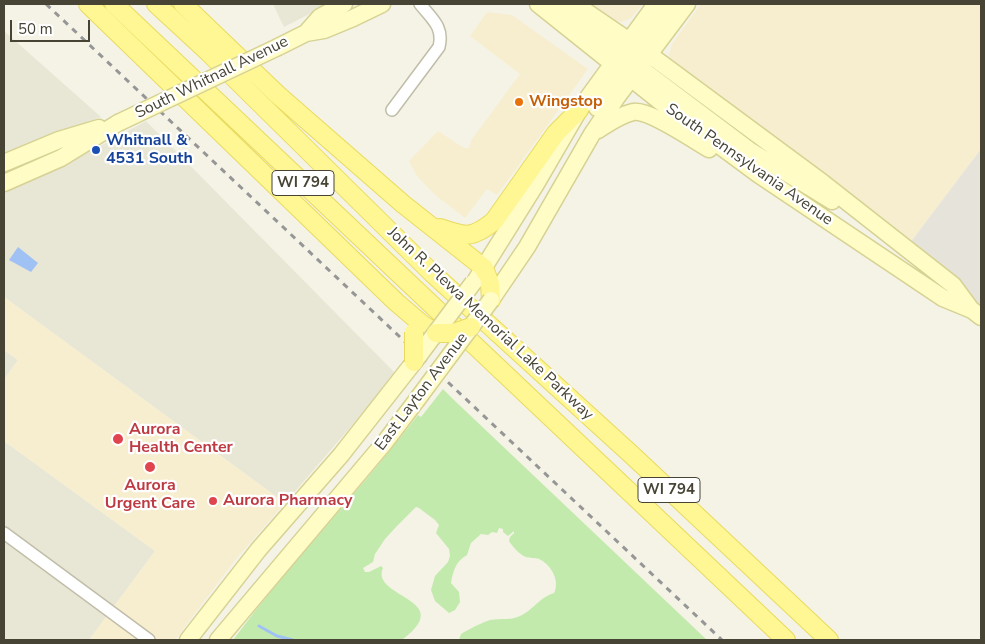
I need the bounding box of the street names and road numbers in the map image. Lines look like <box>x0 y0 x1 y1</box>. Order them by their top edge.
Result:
street label: South Whitnall Avenue <box>132 33 292 123</box>
street label: South Pennsylvania Avenue <box>662 100 836 230</box>
road number: WI 794 <box>272 170 334 196</box>
street label: John R. Plewa Memorial Lake Parkway <box>383 223 597 425</box>
street label: East Layton Avenue <box>371 329 473 455</box>
road number: WI 794 <box>638 478 700 502</box>

